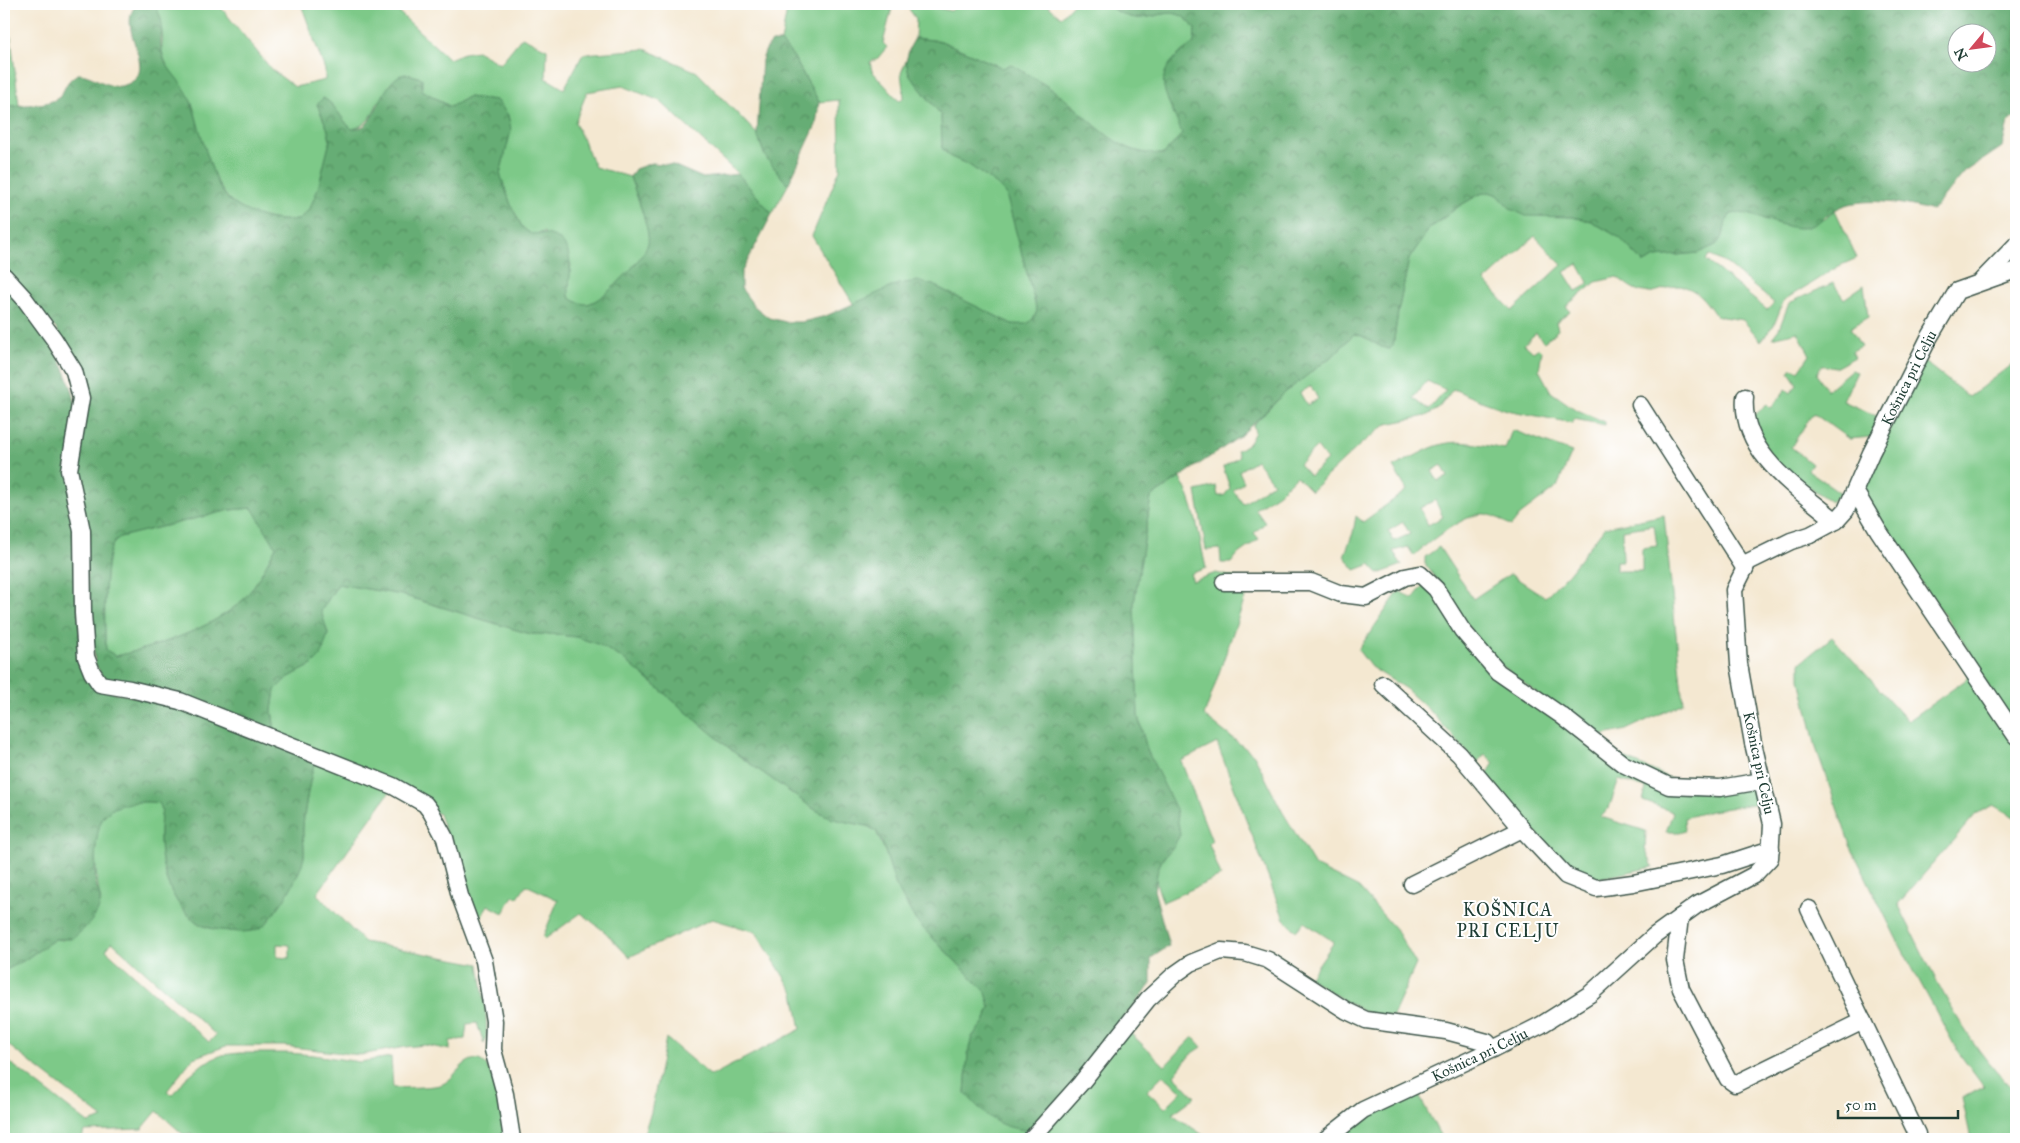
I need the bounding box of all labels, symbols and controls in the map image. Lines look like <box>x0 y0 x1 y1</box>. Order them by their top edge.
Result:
north arrow <box>1948 22 1998 72</box>
text: N <box>1951 45 1971 63</box>
street label: Košnica pri Celju <box>1877 327 1941 428</box>
street label: Košnica pri Celju <box>1739 710 1779 816</box>
district label: KOŠNICA PRI CELJU <box>1456 898 1560 943</box>
street label: Košnica pri Celju <box>1429 1024 1531 1086</box>
scale bar <box>1838 1088 1958 1120</box>
text: 50 m <box>1845 1096 1877 1114</box>

